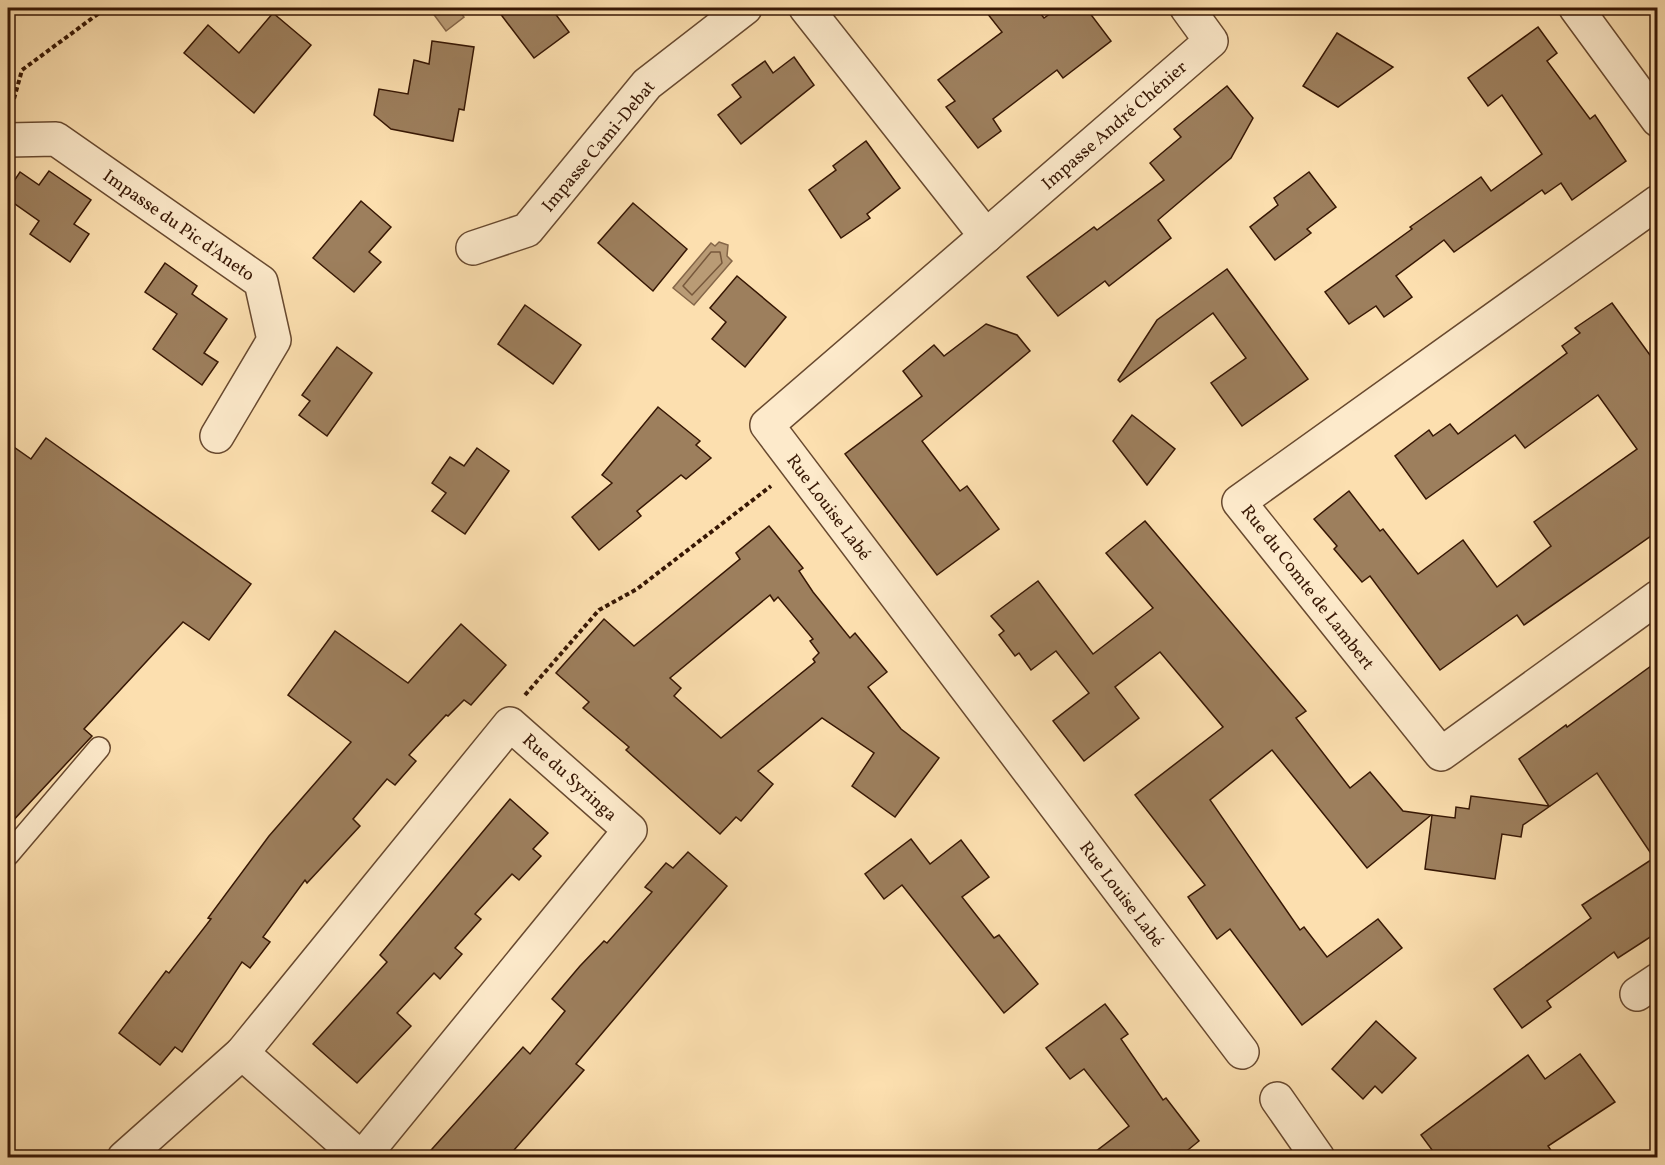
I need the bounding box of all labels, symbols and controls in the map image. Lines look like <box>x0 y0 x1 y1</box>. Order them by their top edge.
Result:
street label: Impasse André Chénier <box>1037 56 1194 196</box>
street label: Impasse Cami-Debat <box>537 76 662 218</box>
street label: Impasse du Pic d'Aneto <box>97 164 259 288</box>
street label: Rue Louise Labé <box>780 450 876 566</box>
street label: Rue du Comte de Lambert <box>1234 500 1379 676</box>
street label: Rue du Syringa <box>516 729 622 828</box>
street label: Rue Louise Labé <box>1073 837 1169 953</box>

